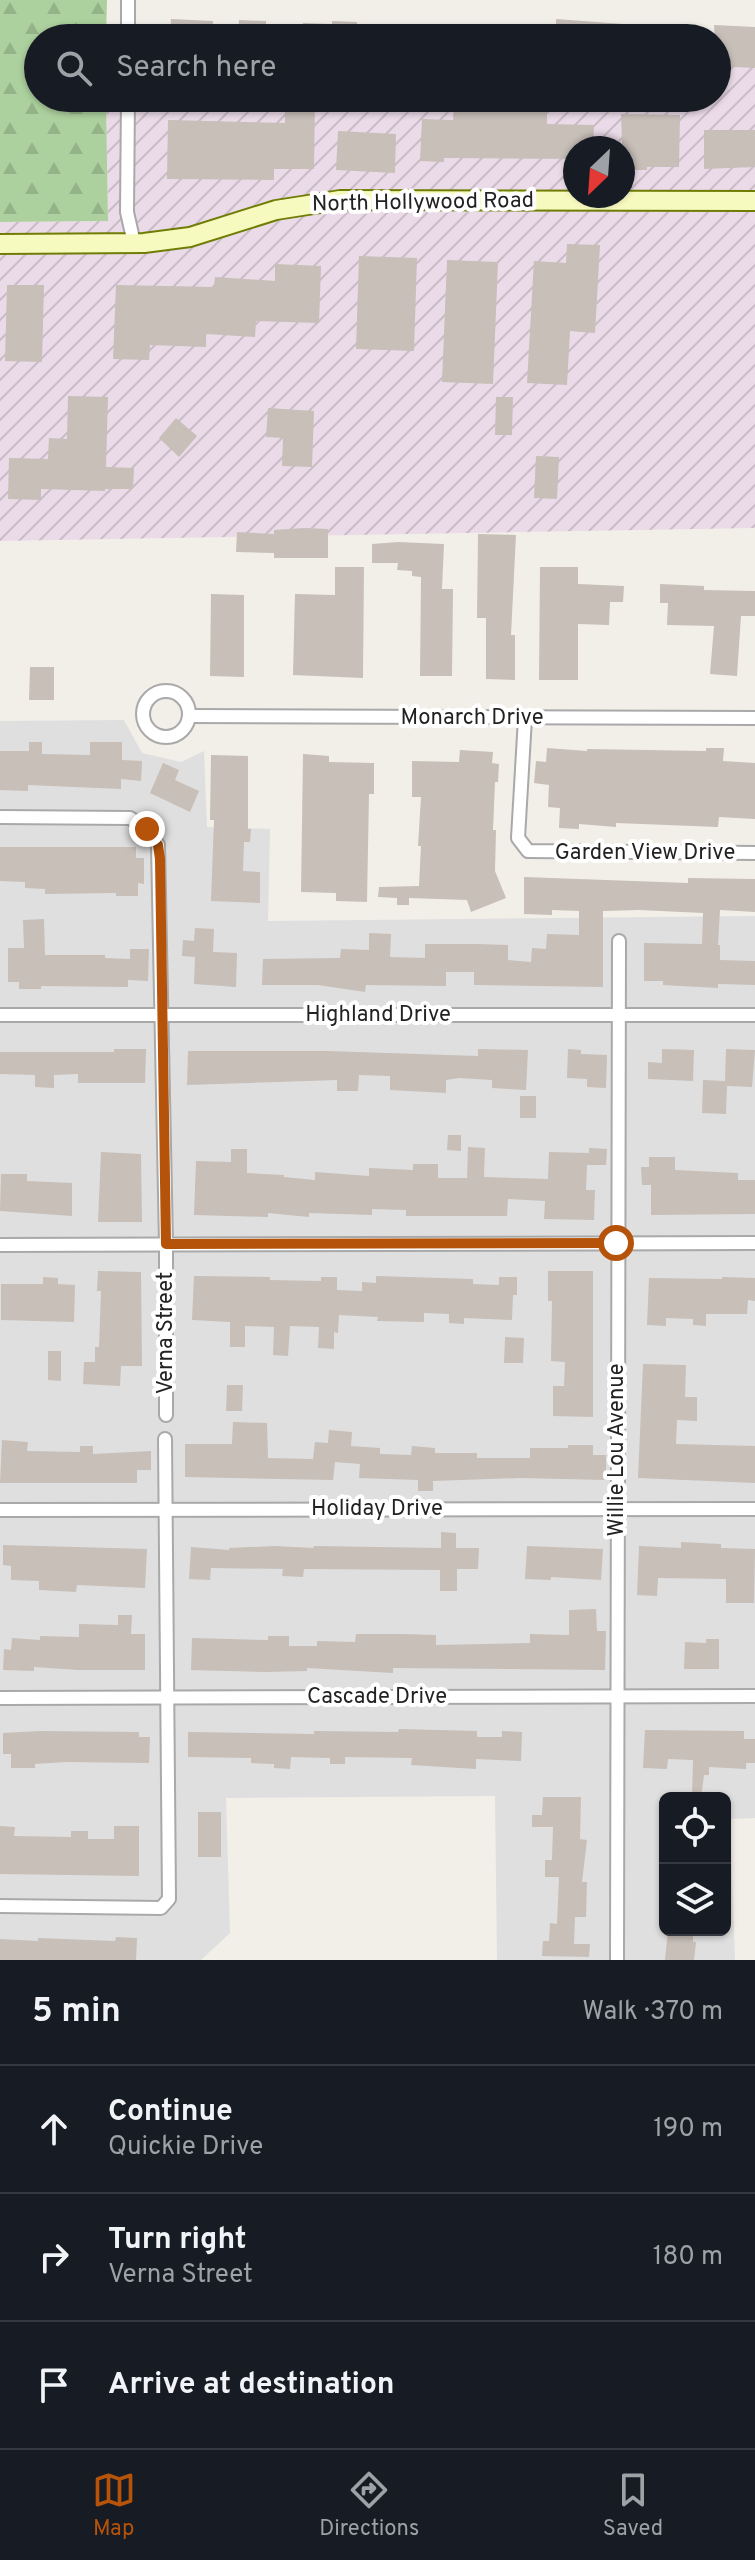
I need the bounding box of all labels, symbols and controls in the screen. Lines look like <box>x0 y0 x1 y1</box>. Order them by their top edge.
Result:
search box <box>24 24 731 112</box>
icon: search <box>52 46 96 90</box>
text: Search here <box>116 50 276 87</box>
north arrow <box>563 136 635 208</box>
street label: North Hollywood Road <box>312 188 534 218</box>
street label: Monarch Drive <box>401 705 543 732</box>
route end <box>129 811 165 847</box>
street label: Garden View Drive <box>555 840 735 867</box>
street label: Highland Drive <box>305 1002 451 1029</box>
route start <box>598 1225 634 1261</box>
street label: Verna Street <box>153 1272 180 1394</box>
street label: Willie Lou Avenue <box>604 1364 631 1537</box>
street label: Holiday Drive <box>311 1496 443 1523</box>
street label: Cascade Drive <box>307 1684 447 1711</box>
map controls <box>659 1792 731 1936</box>
button: locate <box>659 1792 731 1864</box>
button: layers <box>659 1864 731 1936</box>
text: 5 min <box>32 1991 121 2034</box>
text: Walk · 370 m <box>582 1996 723 2029</box>
text: Continue <box>108 2094 233 2131</box>
icon: ahead <box>32 2107 76 2151</box>
text: 190 m <box>653 2113 723 2146</box>
text: Quickie Drive <box>108 2131 263 2164</box>
text: Turn right <box>108 2222 246 2259</box>
icon: right <box>32 2235 76 2279</box>
text: 180 m <box>653 2241 723 2274</box>
text: Verna Street <box>108 2259 253 2292</box>
icon: arrive <box>32 2363 76 2407</box>
text: Arrive at destination <box>108 2367 394 2404</box>
tab: Map <box>92 2468 136 2543</box>
tab: Directions <box>319 2468 419 2543</box>
tab: Saved <box>603 2468 663 2543</box>

